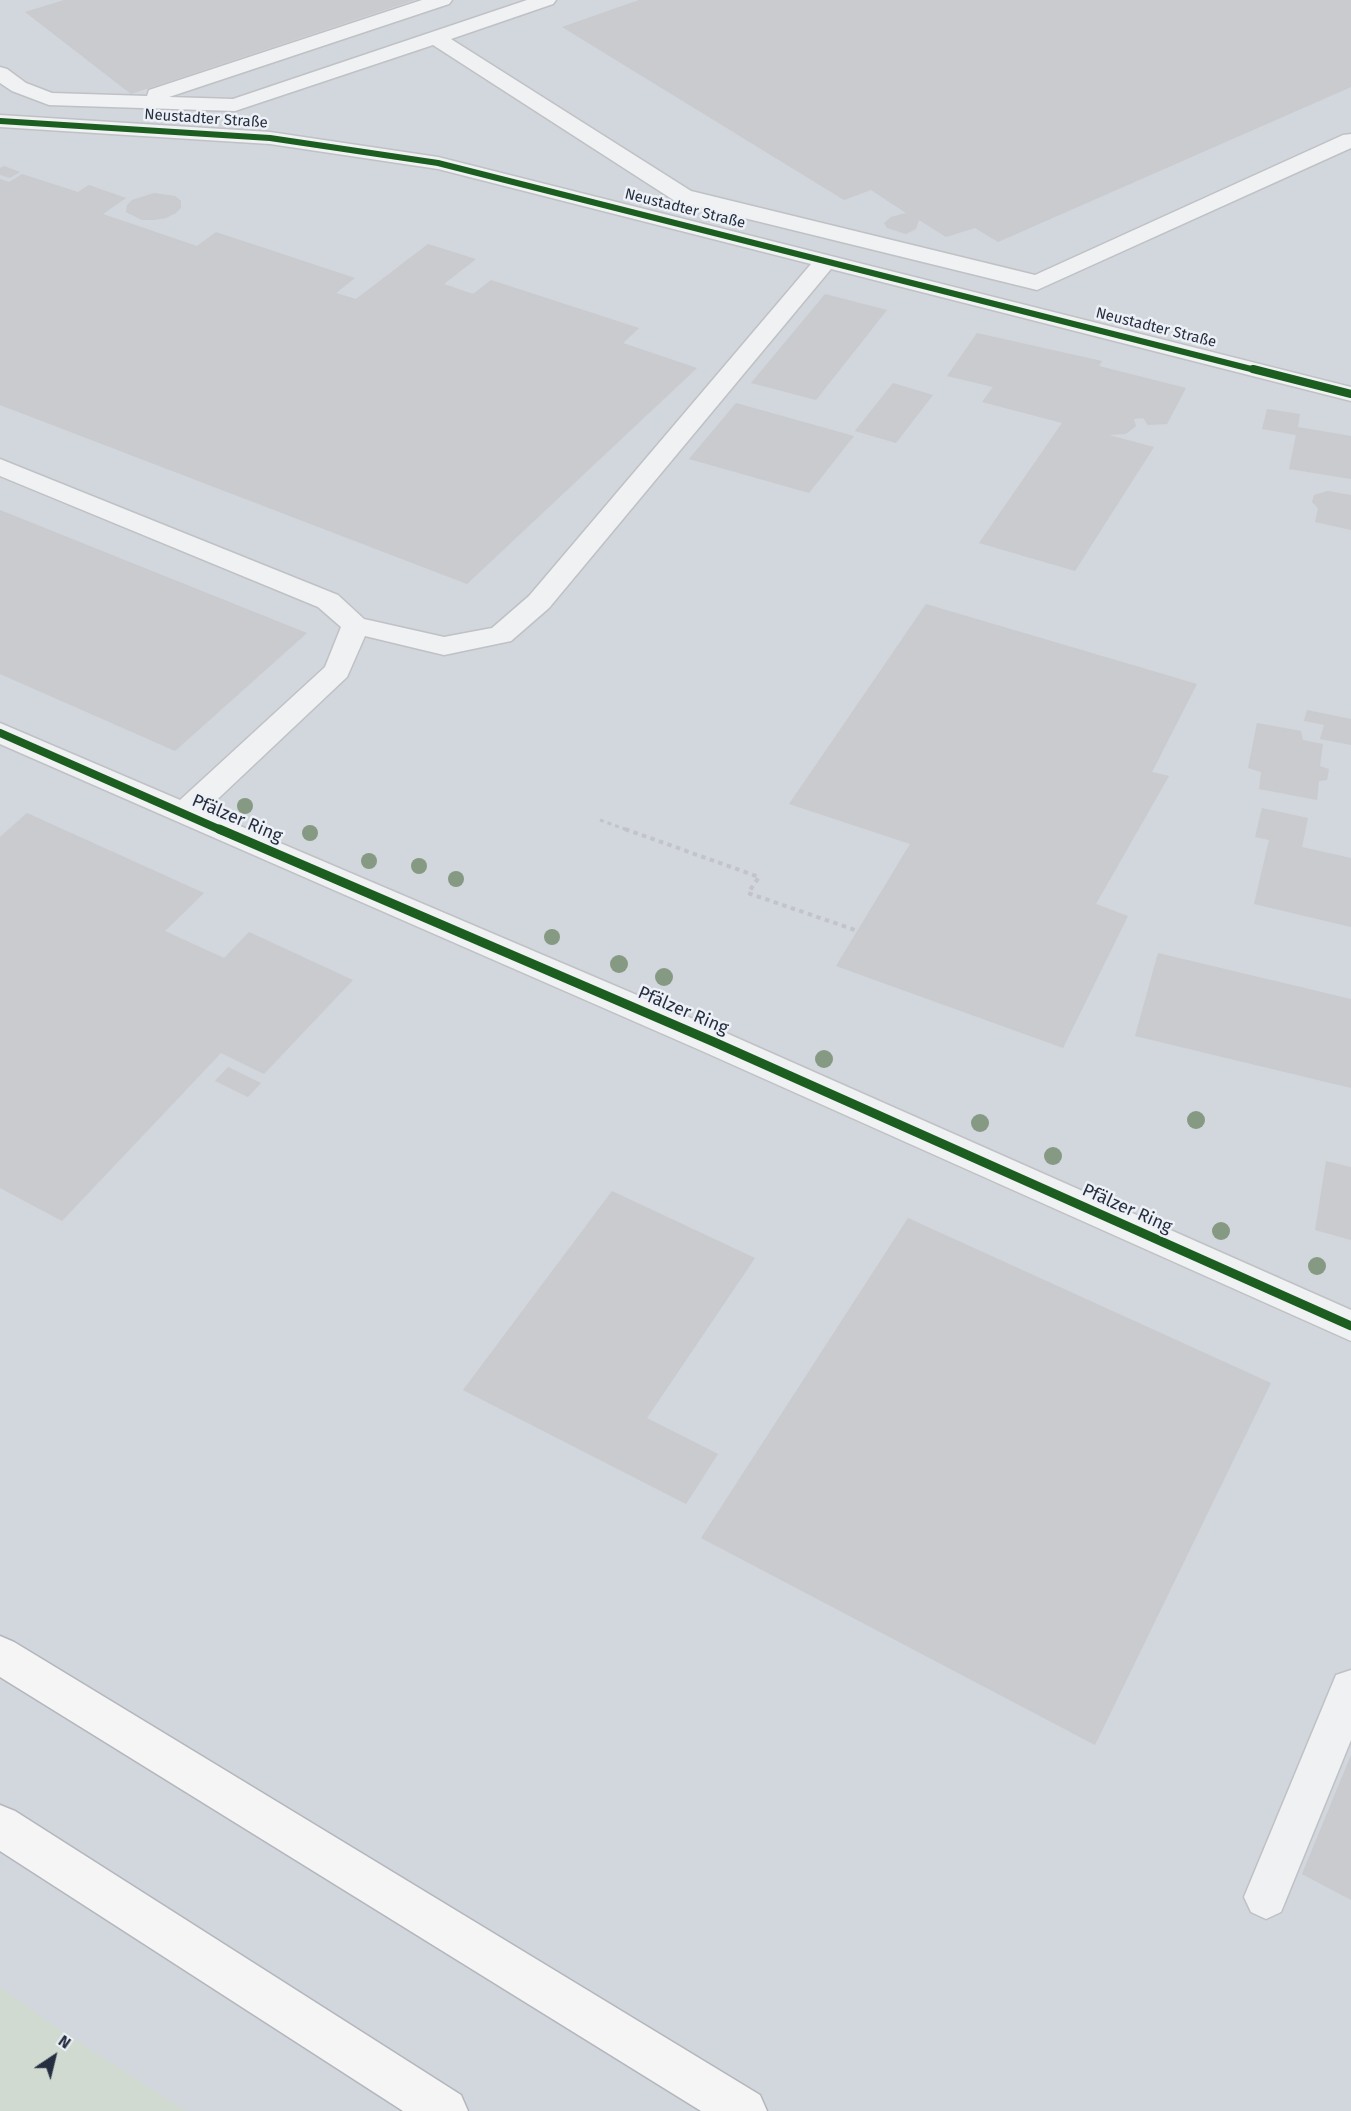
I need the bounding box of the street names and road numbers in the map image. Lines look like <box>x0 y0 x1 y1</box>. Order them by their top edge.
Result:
street label: Neustadter Straße <box>144 106 268 132</box>
street label: Neustadter Straße <box>623 185 747 233</box>
street label: Neustadter Straße <box>1094 304 1218 352</box>
street label: Pfälzer Ring <box>188 790 286 848</box>
street label: Pfälzer Ring <box>634 982 732 1040</box>
street label: Pfälzer Ring <box>1079 1180 1175 1238</box>

